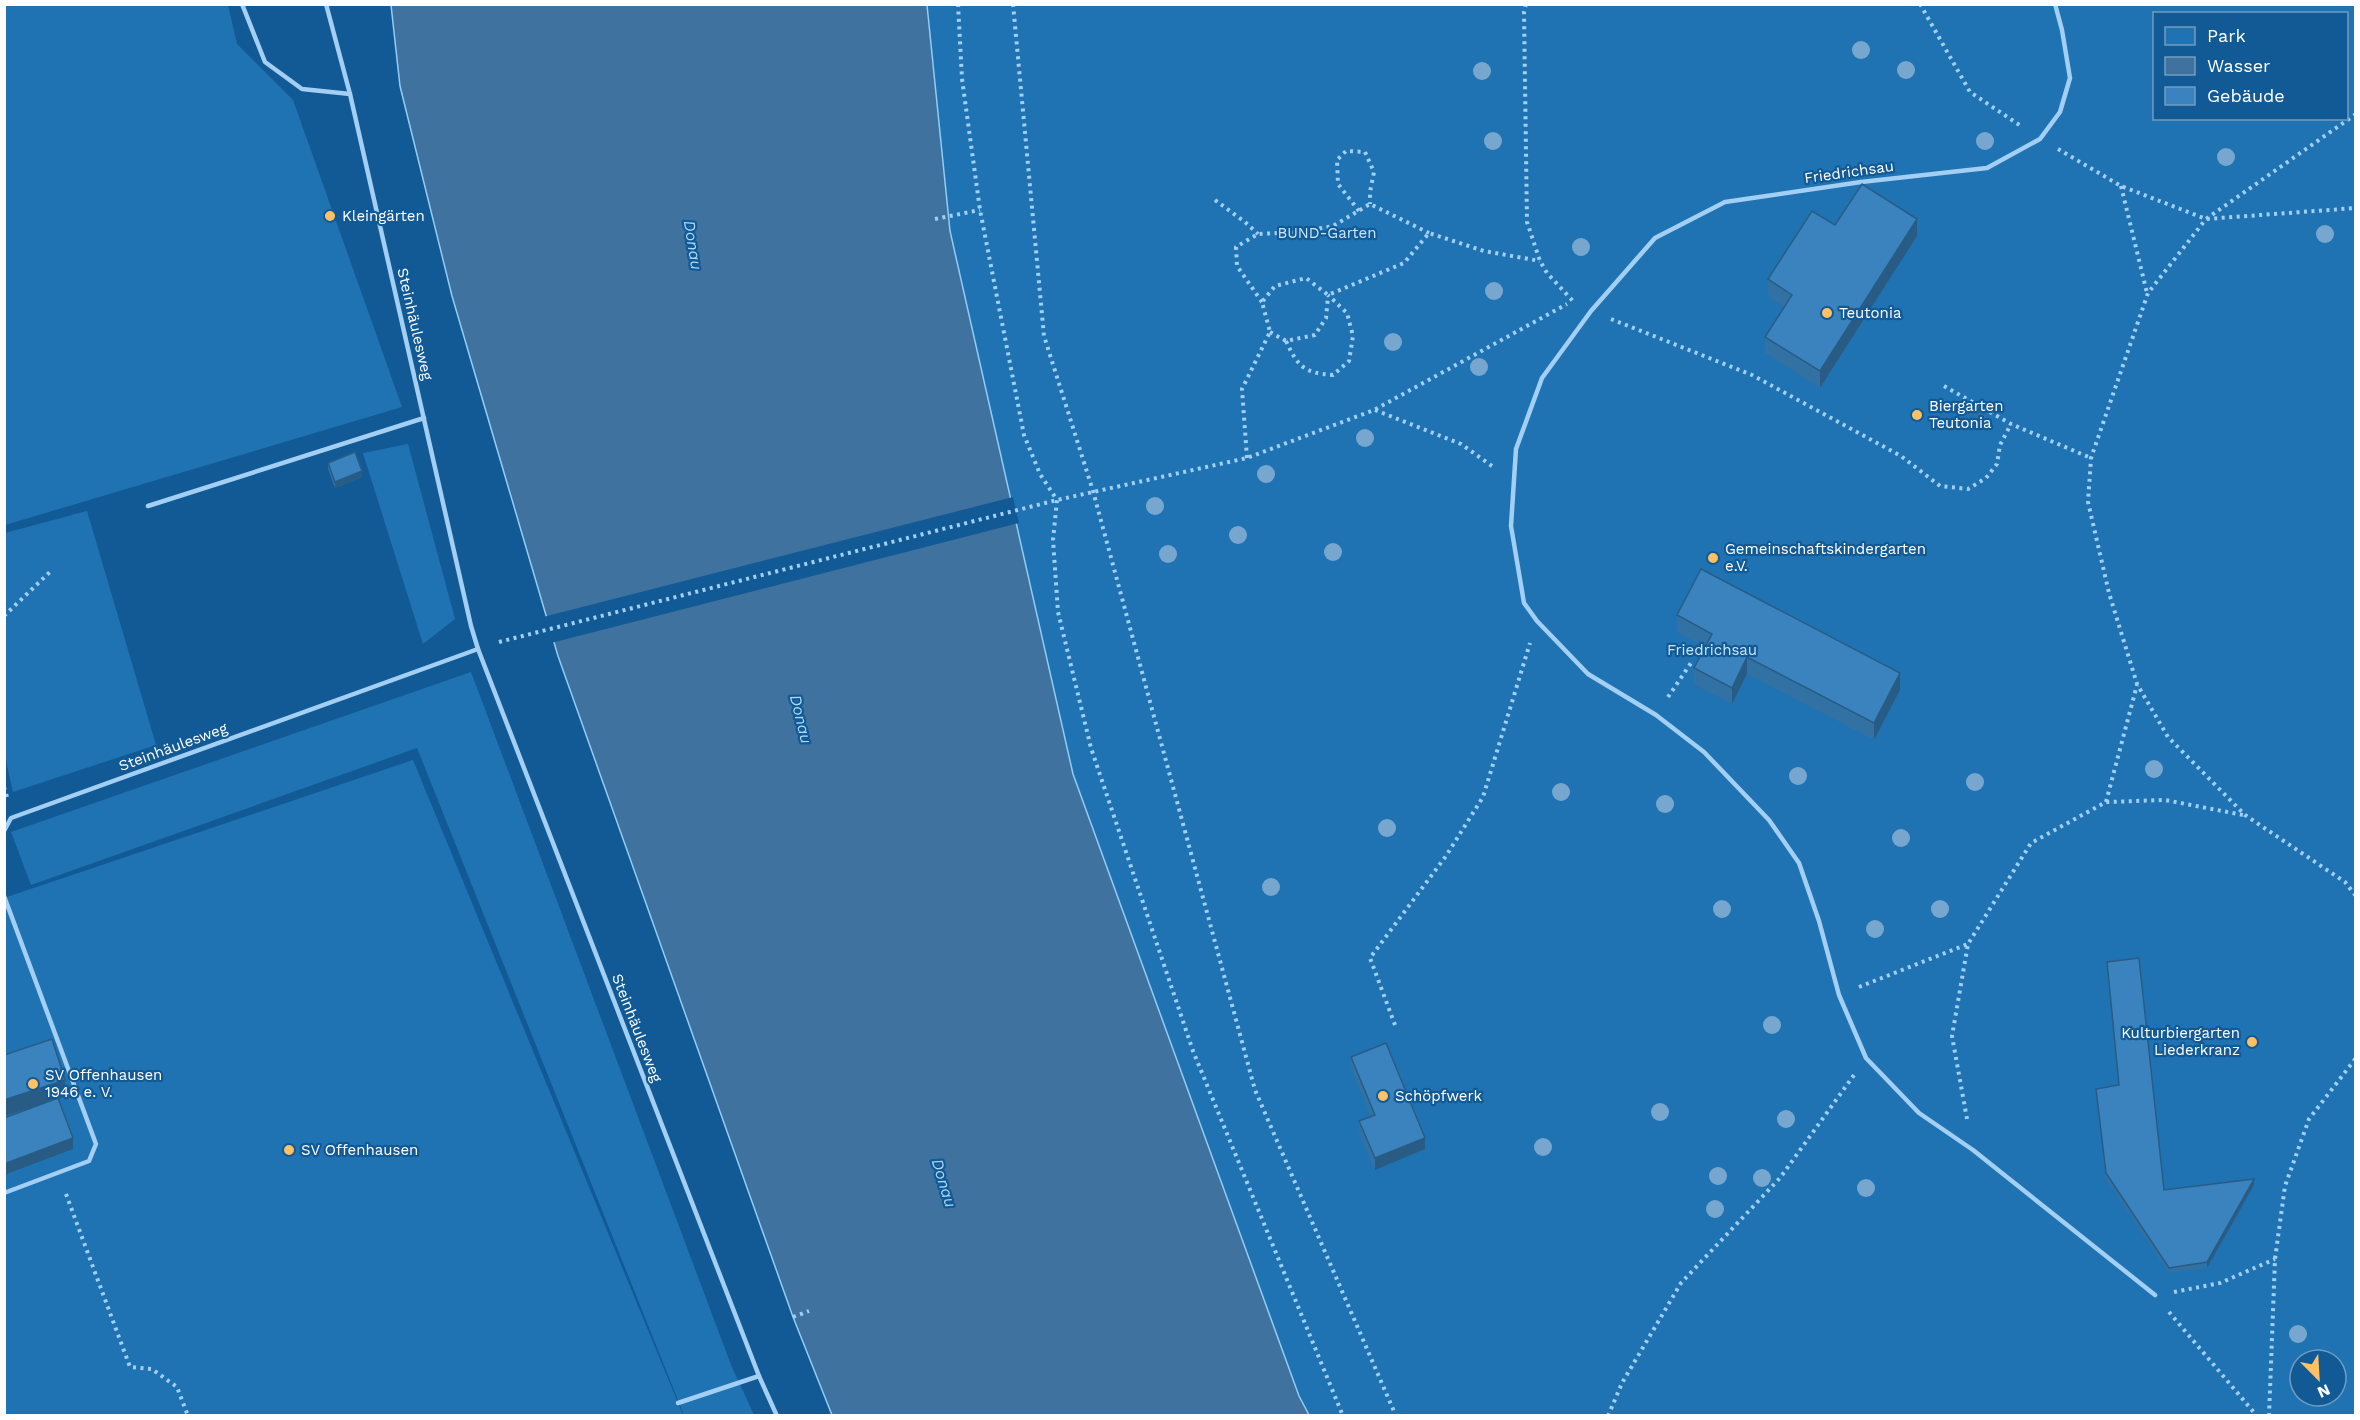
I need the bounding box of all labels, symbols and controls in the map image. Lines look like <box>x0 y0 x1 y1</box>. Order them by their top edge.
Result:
legend <box>2153 12 2348 120</box>
text: Park <box>2207 25 2246 46</box>
text: Wasser <box>2207 55 2270 76</box>
text: Gebäude <box>2207 85 2285 106</box>
street label: Friedrichsau <box>1803 157 1895 187</box>
place label: Kleingärten <box>342 207 425 225</box>
marker: Kleingärten <box>323 209 337 223</box>
water label: Donau <box>680 219 706 271</box>
park label: BUND-Garten <box>1277 224 1377 242</box>
street label: Steinhäulesweg <box>393 266 437 382</box>
place label: Teutonia <box>1839 304 1902 322</box>
marker: Teutonia <box>1820 306 1834 320</box>
place label: Biergarten Teutonia <box>1929 397 2004 432</box>
marker: Biergarten Teutonia <box>1910 408 1924 422</box>
place label: Gemeinschaftskindergarten e.V. <box>1725 540 1926 575</box>
marker: Gemeinschaftskindergarten e.V. <box>1706 551 1720 565</box>
park label: Friedrichsau <box>1667 641 1757 659</box>
water label: Donau <box>786 693 816 746</box>
street label: Steinhäulesweg <box>116 719 230 775</box>
street label: Steinhäulesweg <box>608 971 666 1085</box>
place label: Kulturbiergarten Liederkranz <box>2121 1024 2240 1059</box>
marker: Kulturbiergarten Liederkranz <box>2245 1035 2259 1049</box>
place label: SV Offenhausen 1946 e. V. <box>45 1066 162 1101</box>
marker: SV Offenhausen 1946 e. V. <box>26 1077 40 1091</box>
place label: Schöpfwerk <box>1395 1087 1483 1105</box>
marker: Schöpfwerk <box>1376 1089 1390 1103</box>
place label: SV Offenhausen <box>301 1141 418 1159</box>
marker: SV Offenhausen <box>282 1143 296 1157</box>
water label: Donau <box>928 1156 960 1210</box>
north arrow <box>2288 1348 2348 1408</box>
text: N <box>2315 1380 2333 1402</box>

